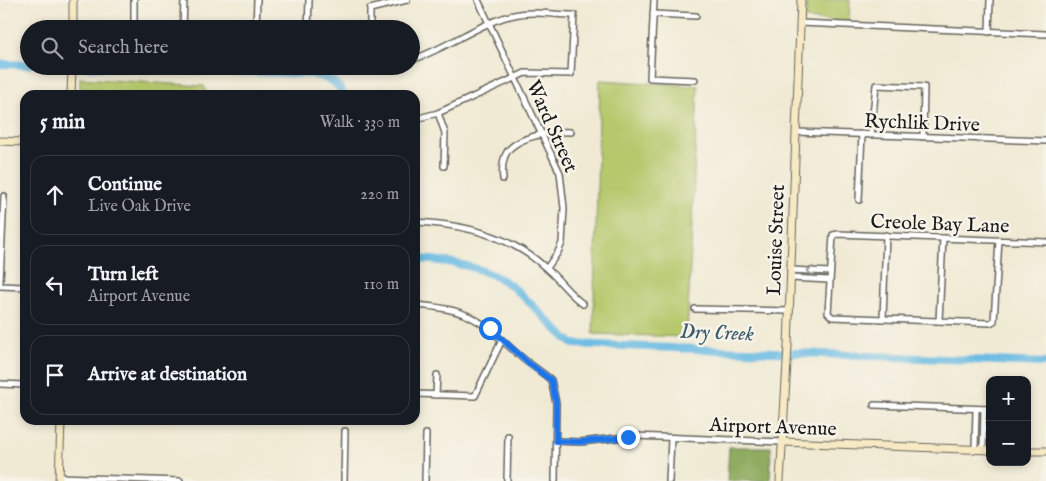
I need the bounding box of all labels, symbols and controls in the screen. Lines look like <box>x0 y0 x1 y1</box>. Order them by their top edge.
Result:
search box <box>20 20 420 75</box>
icon: search <box>38 34 66 62</box>
text: Search here <box>78 36 169 60</box>
street label: Ward Street <box>520 77 583 177</box>
text: 5 min <box>40 109 85 136</box>
street label: Rychlik Drive <box>864 109 980 138</box>
text: Walk · 330 m <box>320 113 400 133</box>
text: Continue <box>88 173 162 197</box>
icon: ahead <box>41 181 69 209</box>
street label: Louise Street <box>762 184 791 296</box>
text: 220 m <box>360 185 399 205</box>
text: Live Oak Drive <box>88 197 191 217</box>
street label: Creole Bay Lane <box>870 210 1010 239</box>
text: Turn left <box>88 263 159 287</box>
one-way arrow <box>806 266 814 276</box>
icon: left <box>41 271 69 299</box>
text: 110 m <box>363 275 399 295</box>
text: Airport Avenue <box>88 287 190 307</box>
route start <box>479 317 502 340</box>
water label: Dry Creek <box>680 319 755 348</box>
icon: arrive <box>41 361 69 389</box>
text: Arrive at destination <box>88 363 247 387</box>
map controls <box>986 376 1031 466</box>
button: + <box>986 376 1031 421</box>
street label: Airport Avenue <box>708 413 837 442</box>
button: − <box>986 421 1031 466</box>
route end <box>617 426 640 449</box>

